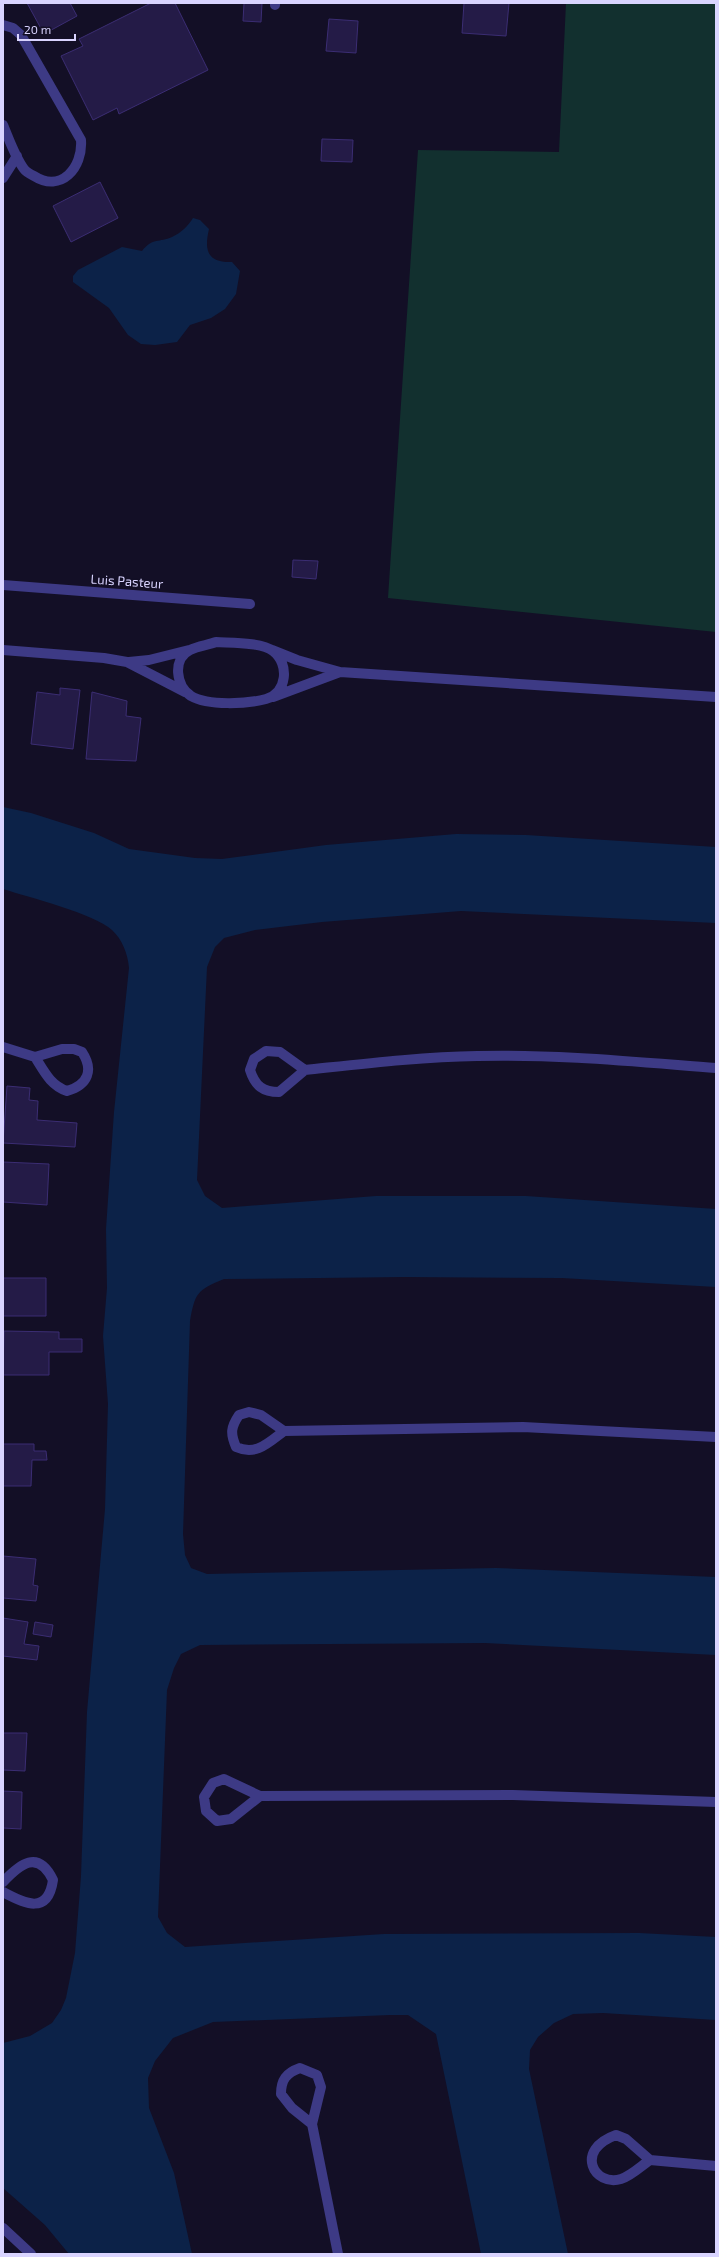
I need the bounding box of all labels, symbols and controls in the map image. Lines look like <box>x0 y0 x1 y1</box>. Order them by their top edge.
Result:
scale bar <box>18 16 75 42</box>
text: 20 m <box>24 22 51 36</box>
street label: Luis Pasteur <box>90 570 164 592</box>

